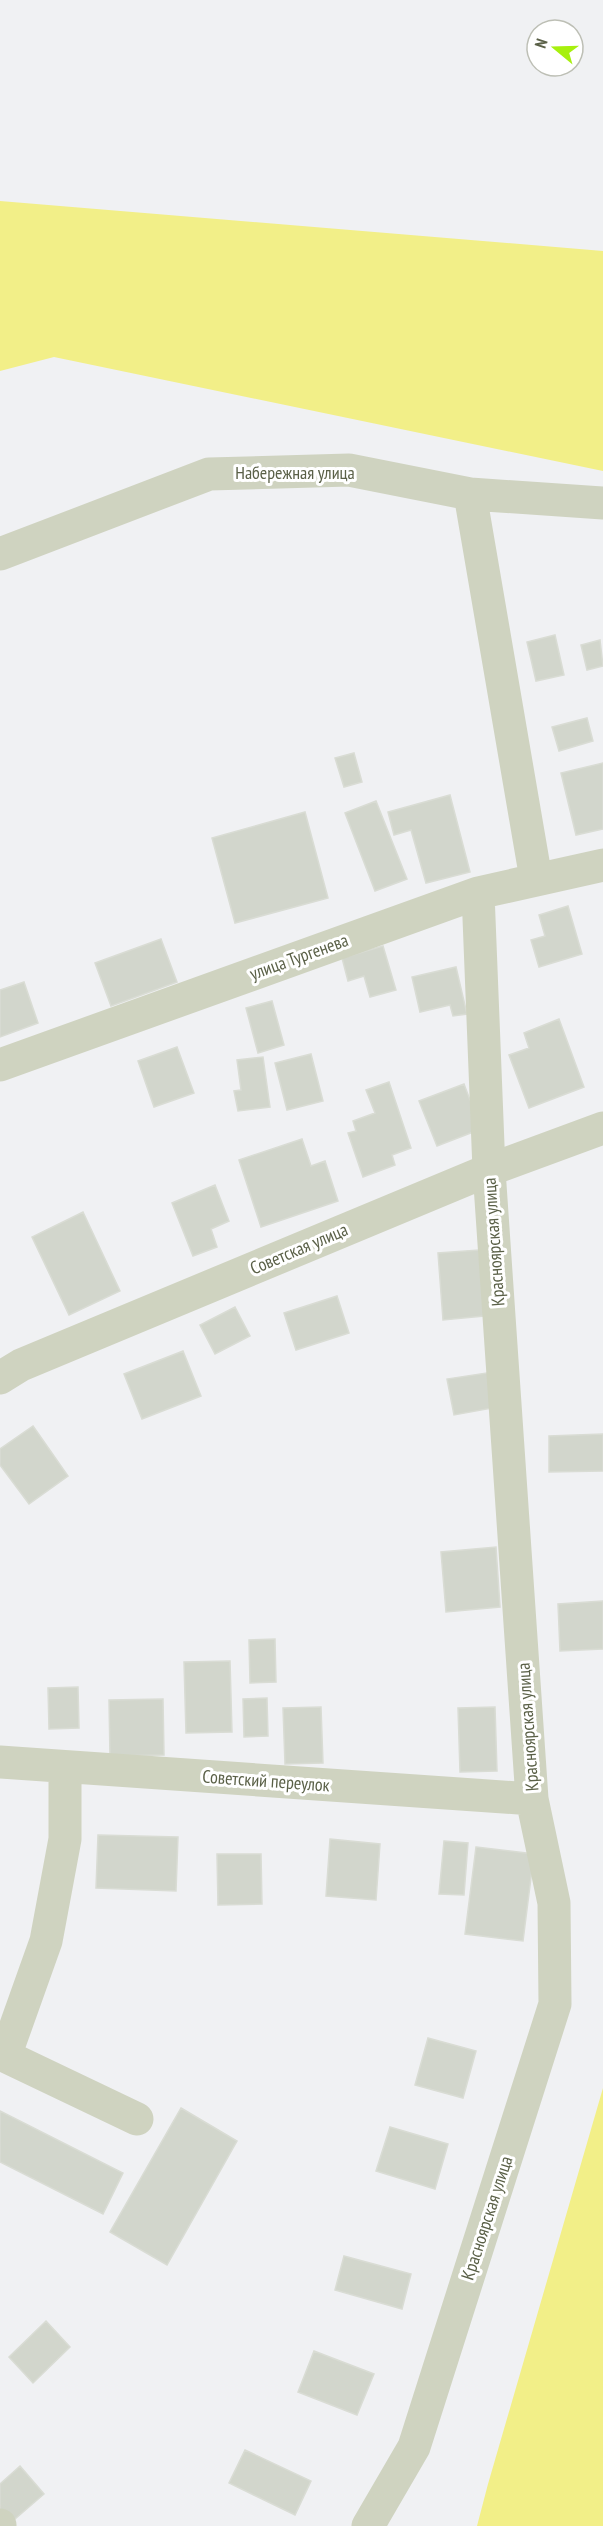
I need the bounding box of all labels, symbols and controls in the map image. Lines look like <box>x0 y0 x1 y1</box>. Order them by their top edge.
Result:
north arrow <box>525 18 585 78</box>
text: N <box>530 36 552 50</box>
street label: Набережная улица <box>235 461 355 484</box>
street label: улица Тургенева <box>246 928 351 985</box>
street label: Красноярская улица <box>478 1177 509 1307</box>
street label: Советская улица <box>246 1218 351 1279</box>
street label: Красноярская улица <box>512 1662 543 1792</box>
street label: Советский переулок <box>202 1765 330 1796</box>
street label: Красноярская улица <box>456 2153 517 2283</box>

